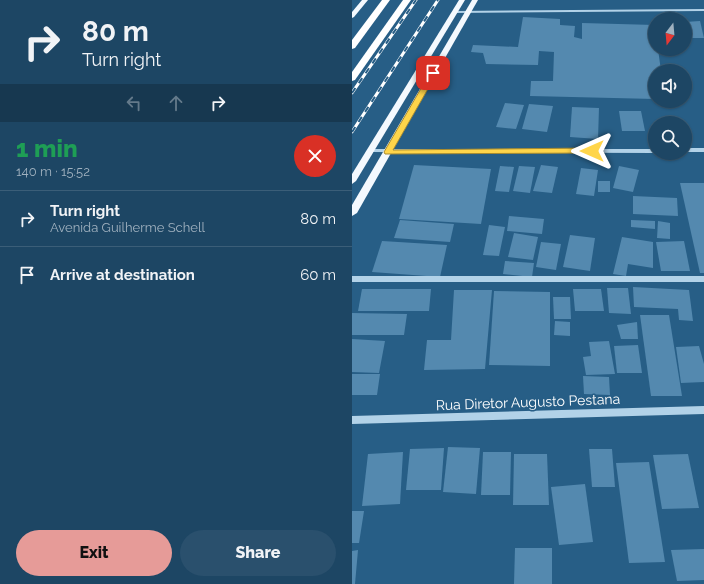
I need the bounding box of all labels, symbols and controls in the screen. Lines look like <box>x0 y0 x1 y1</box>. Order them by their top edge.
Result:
north arrow <box>648 12 692 56</box>
map controls <box>648 12 692 160</box>
text: 80 m <box>82 15 149 48</box>
icon: right <box>16 16 68 68</box>
text: Turn right <box>82 49 161 70</box>
pin <box>416 56 450 90</box>
icon: arrive <box>422 62 444 84</box>
button: sound <box>648 64 692 108</box>
icon: left <box>123 92 145 114</box>
icon: ahead <box>165 92 187 114</box>
icon: right <box>207 92 229 114</box>
button: search <box>648 116 692 160</box>
position arrow <box>571 130 613 172</box>
text: 1 min <box>16 134 78 163</box>
button: close <box>294 135 336 177</box>
text: 140 m · 15:52 <box>16 164 90 179</box>
text: Turn right <box>50 202 120 220</box>
icon: right <box>16 208 38 230</box>
text: 80 m <box>300 210 336 228</box>
text: Avenida Guilherme Schell <box>50 220 205 235</box>
icon: arrive <box>16 264 38 286</box>
text: Arrive at destination <box>50 266 195 284</box>
text: 60 m <box>300 266 336 284</box>
street label: Rua Diretor Augusto Pestana <box>435 391 621 413</box>
button: Exit <box>16 530 172 576</box>
button: Share <box>180 530 336 576</box>

